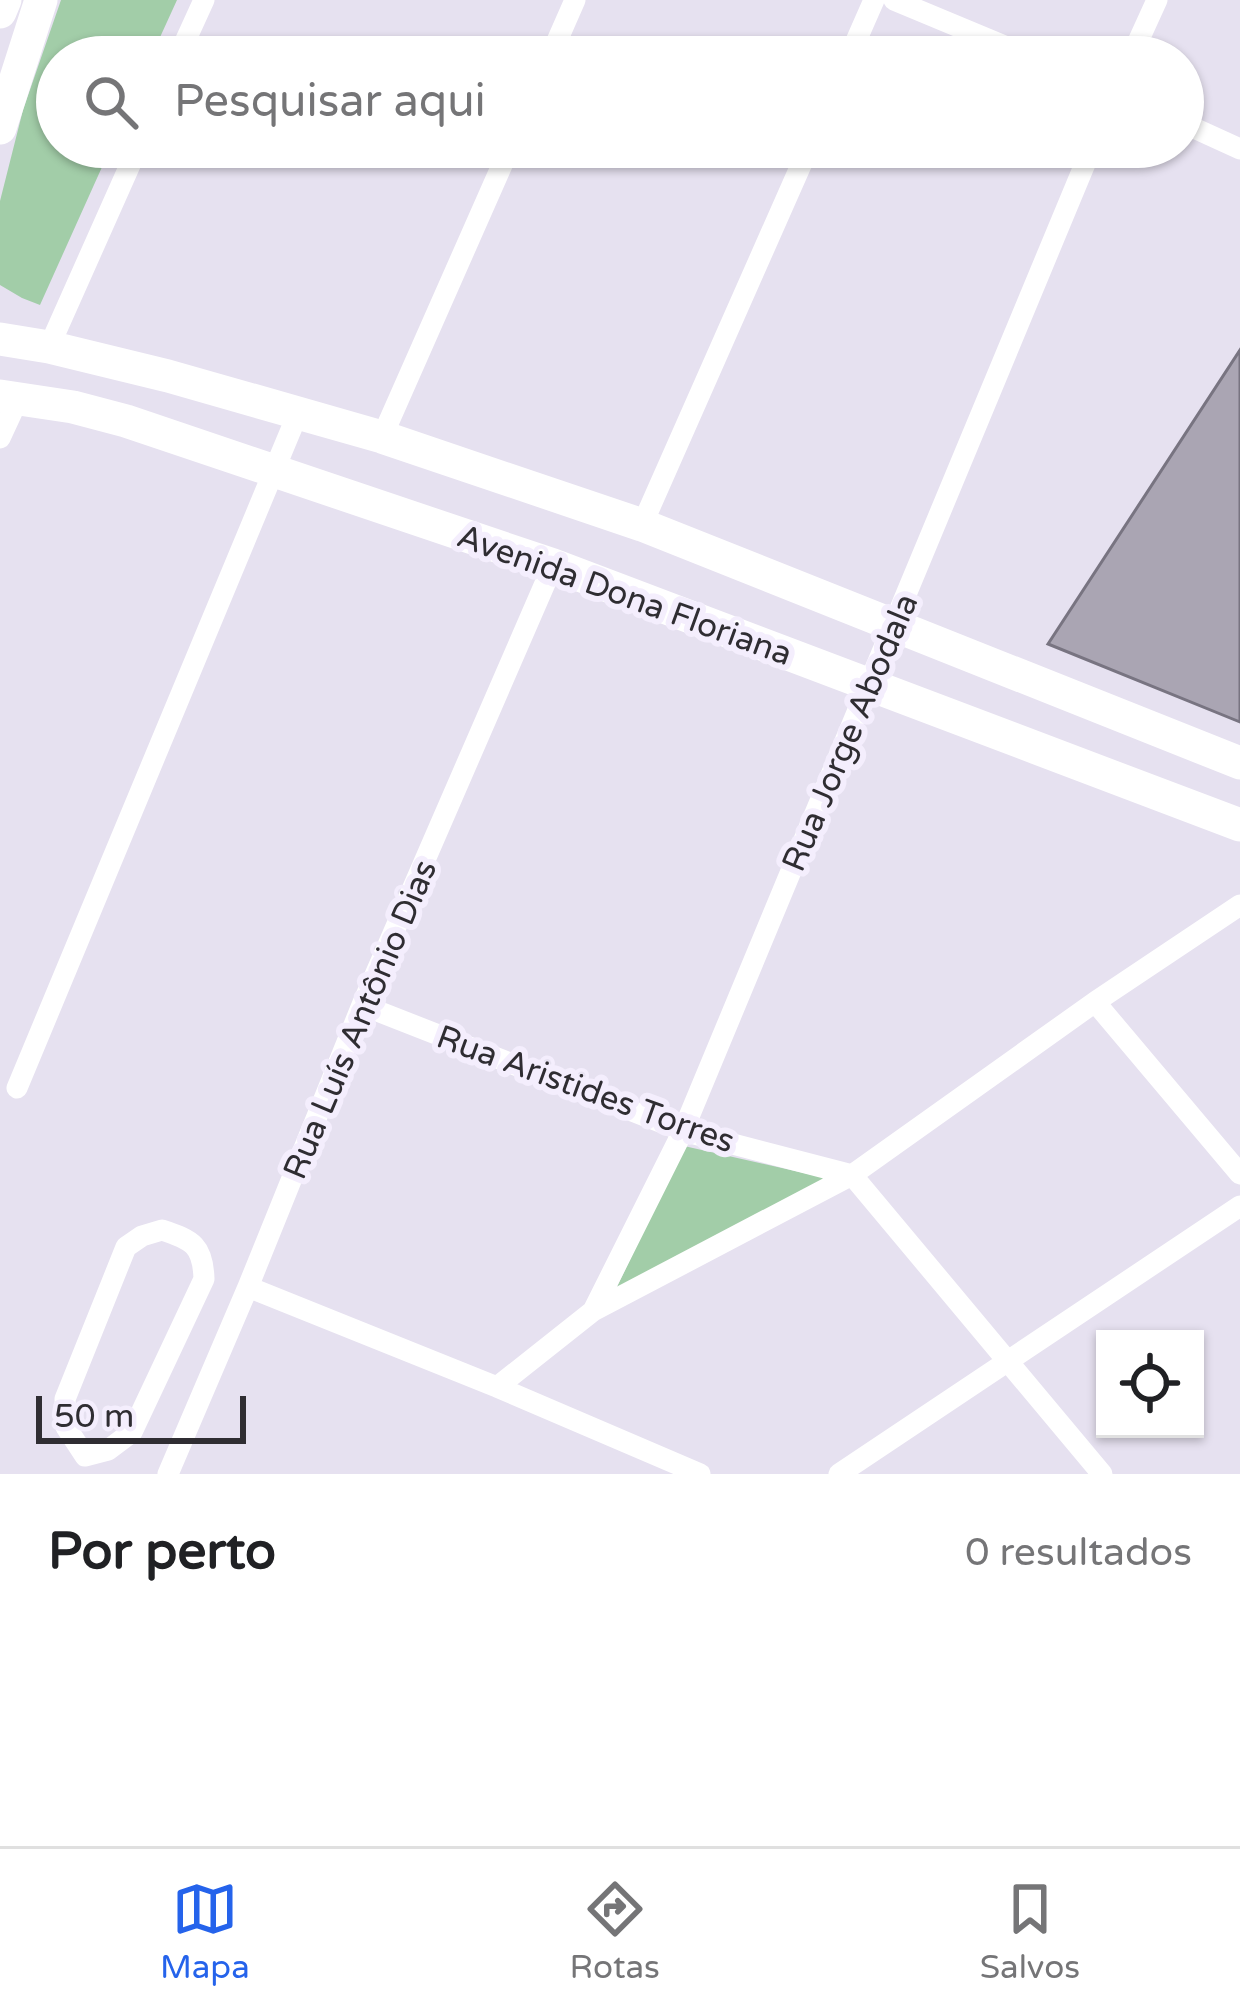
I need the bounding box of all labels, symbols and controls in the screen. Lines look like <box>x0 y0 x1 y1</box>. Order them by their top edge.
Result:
search box <box>36 36 1204 168</box>
icon: search <box>78 69 144 135</box>
text: Pesquisar aqui <box>174 75 486 129</box>
street label: Avenida Dona Floriana <box>452 517 797 674</box>
street label: Rua Jorge Abodala <box>774 588 927 877</box>
street label: Rua Luís Antônio Dias <box>275 854 445 1185</box>
street label: Rua Aristides Torres <box>431 1017 740 1161</box>
map controls <box>1096 1330 1204 1438</box>
button: locate <box>1096 1330 1204 1438</box>
scale bar <box>36 1390 246 1443</box>
text: 50 m <box>54 1397 134 1436</box>
text: Por perto <box>48 1521 276 1583</box>
text: 0 resultados <box>965 1529 1192 1576</box>
tab: Mapa <box>160 1876 250 1987</box>
tab: Rotas <box>570 1876 660 1987</box>
tab: Salvos <box>980 1876 1080 1987</box>

